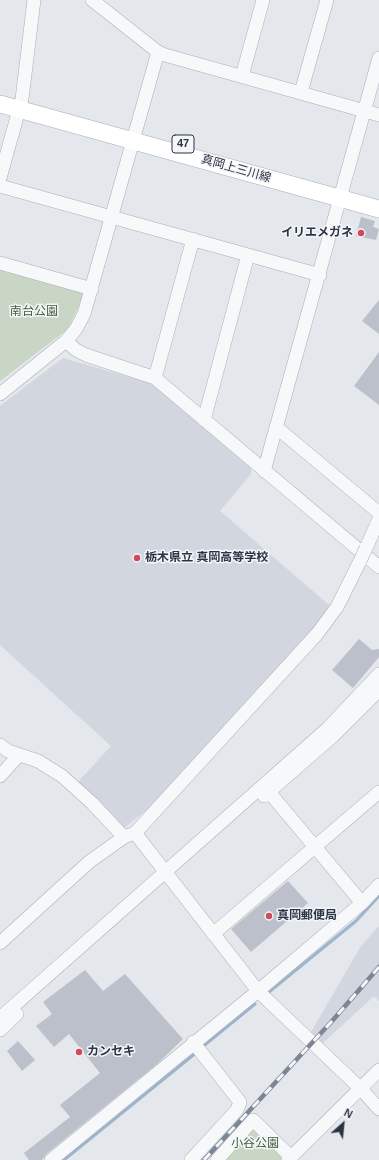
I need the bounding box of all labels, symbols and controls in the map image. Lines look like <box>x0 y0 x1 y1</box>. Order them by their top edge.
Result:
road number: 47 <box>172 135 194 153</box>
street label: 真岡上三川線 <box>199 152 273 186</box>
place label: イリエメガネ <box>281 226 353 240</box>
marker: イリエメガネ <box>356 228 366 238</box>
park label: 南台公園 <box>10 305 58 319</box>
place label: 栃木県立 真岡高等学校 <box>145 551 268 565</box>
marker: 栃木県立 真岡高等学校 <box>132 553 142 563</box>
place label: 真岡郵便局 <box>277 909 337 923</box>
marker: 真岡郵便局 <box>264 911 274 921</box>
place label: カンセキ <box>87 1045 135 1059</box>
marker: カンセキ <box>74 1047 84 1057</box>
north arrow <box>323 1104 363 1144</box>
text: N <box>342 1106 355 1120</box>
park label: 小谷公園 <box>231 1137 279 1151</box>

